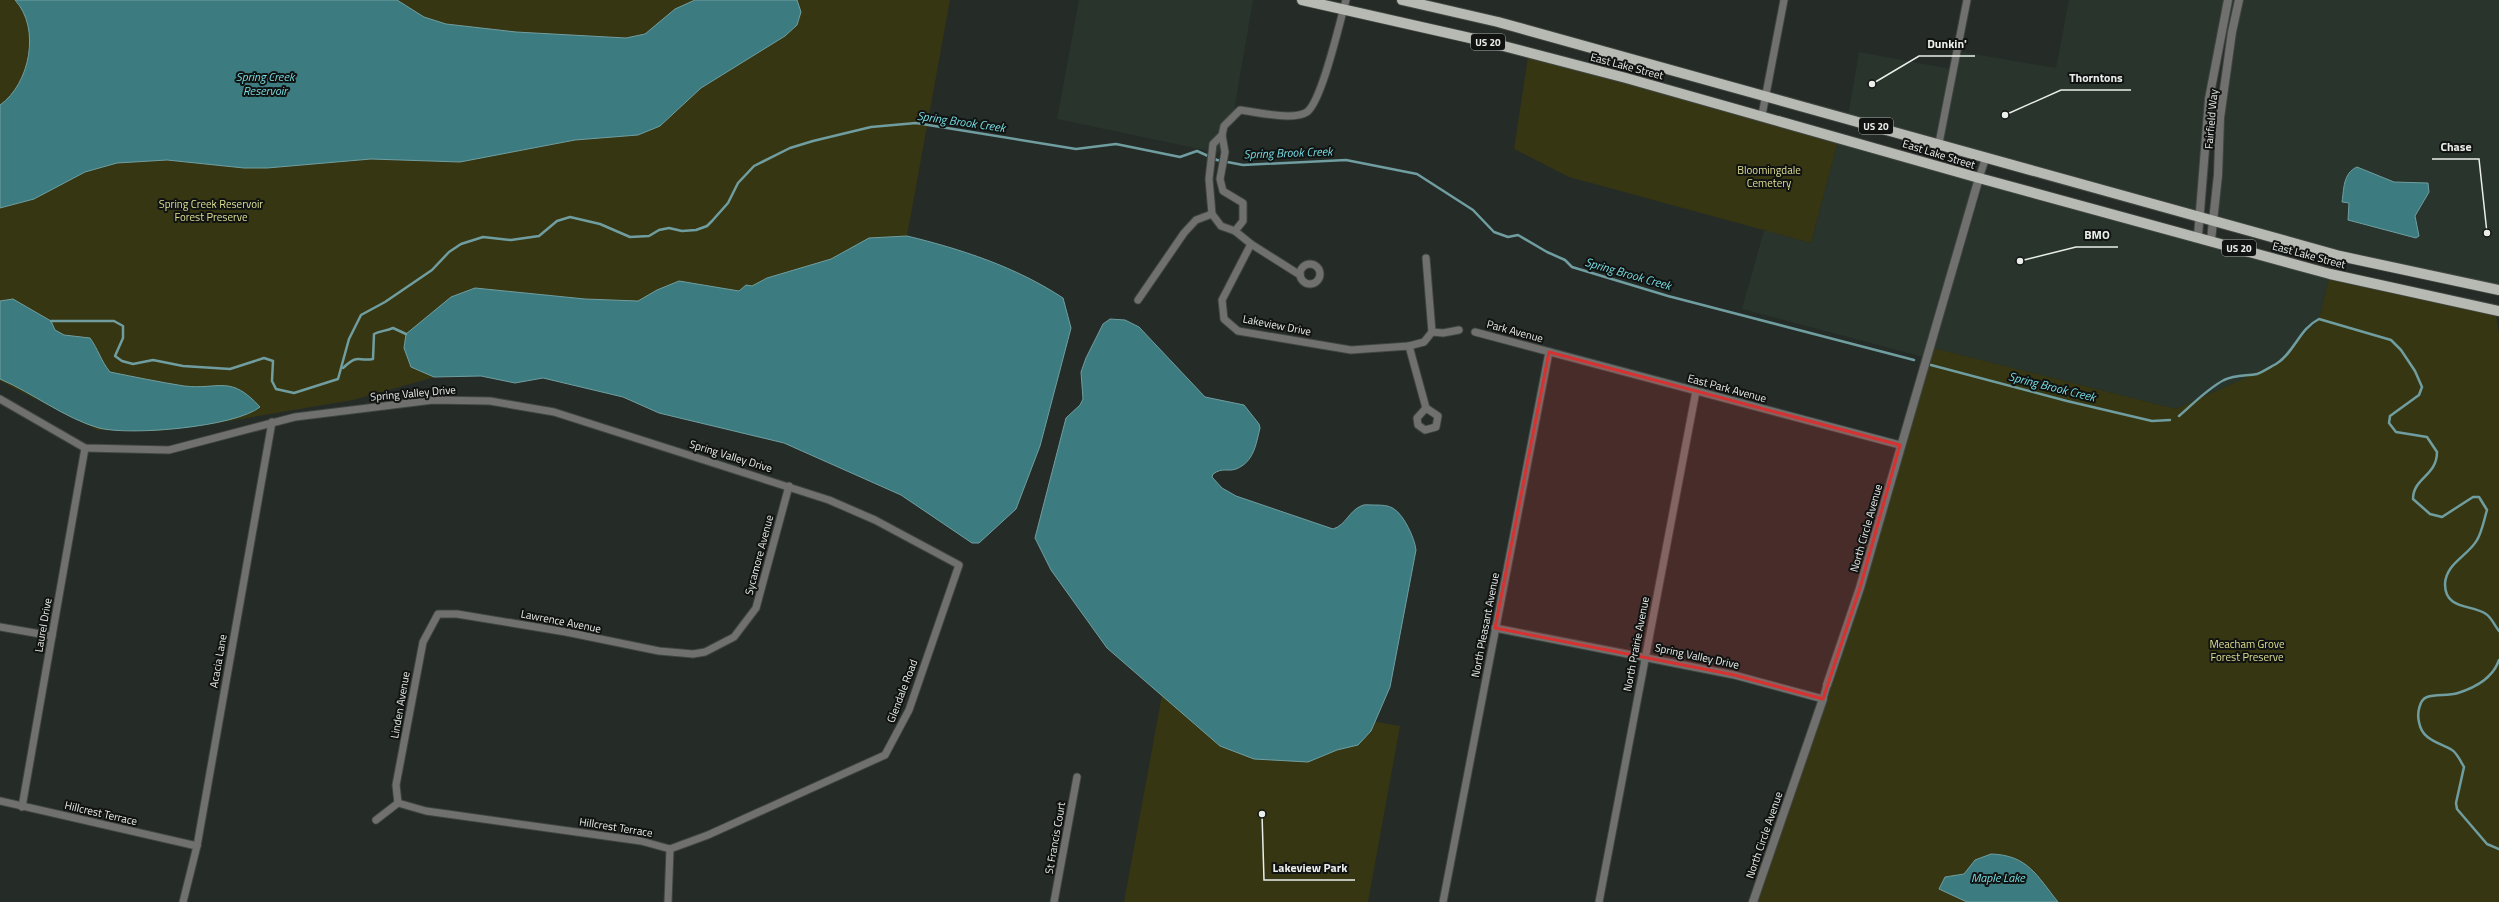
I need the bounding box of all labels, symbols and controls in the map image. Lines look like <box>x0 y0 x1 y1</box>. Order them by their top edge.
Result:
callout: Dunkin' <box>1919 32 1975 56</box>
road number: US 20 <box>1471 34 1505 50</box>
text: Dunkin' <box>1927 34 1967 53</box>
street label: East Lake Street <box>1589 49 1666 83</box>
callout: Thorntons <box>2061 66 2131 90</box>
water label: Spring Creek Reservoir <box>236 67 296 100</box>
text: Thorntons <box>2069 68 2123 87</box>
street label: Fairfield Way <box>2200 88 2222 150</box>
water label: Spring Brook Creek <box>916 106 1008 137</box>
road number: US 20 <box>1859 118 1893 134</box>
street label: East Lake Street <box>1901 135 1977 173</box>
callout: Chase <box>2432 135 2479 159</box>
text: Chase <box>2440 137 2472 156</box>
water label: Spring Brook Creek <box>1243 141 1334 164</box>
park label: Bloomingdale Cemetery <box>1737 162 1801 191</box>
park label: Spring Creek Reservoir Forest Preserve <box>159 196 263 225</box>
callout: BMO <box>2076 223 2118 247</box>
text: BMO <box>2084 225 2110 244</box>
street label: East Lake Street <box>2271 238 2348 272</box>
road number: US 20 <box>2222 240 2256 256</box>
water label: Spring Brook Creek <box>1583 252 1675 295</box>
street label: Lakeview Drive <box>1241 311 1313 340</box>
street label: Park Avenue <box>1485 316 1545 346</box>
water label: Spring Brook Creek <box>2007 367 2099 407</box>
street label: East Park Avenue <box>1686 370 1769 406</box>
street label: Spring Valley Drive <box>370 381 457 405</box>
street label: Spring Valley Drive <box>688 436 775 476</box>
street label: North Circle Avenue <box>1846 482 1886 574</box>
street label: Sycamore Avenue <box>741 513 778 597</box>
street label: North Pleasant Avenue <box>1467 571 1503 679</box>
street label: North Prairie Avenue <box>1619 595 1653 693</box>
street label: Laurel Drive <box>30 596 56 653</box>
street label: Lawrence Avenue <box>520 605 603 637</box>
street label: Acacia Lane <box>205 633 231 689</box>
park label: Meacham Grove Forest Preserve <box>2209 636 2285 665</box>
street label: Spring Valley Drive <box>1653 639 1741 673</box>
street label: Glendale Road <box>883 657 921 725</box>
street label: Linden Avenue <box>386 670 414 740</box>
street label: North Circle Avenue <box>1742 789 1787 881</box>
street label: Hillcrest Terrace <box>63 797 139 829</box>
street label: St Francis Court <box>1041 801 1069 875</box>
street label: Hillcrest Terrace <box>578 813 654 841</box>
callout: Lakeview Park <box>1264 856 1355 880</box>
text: Lakeview Park <box>1273 858 1348 877</box>
water label: Maple Lake <box>1971 868 2026 887</box>

